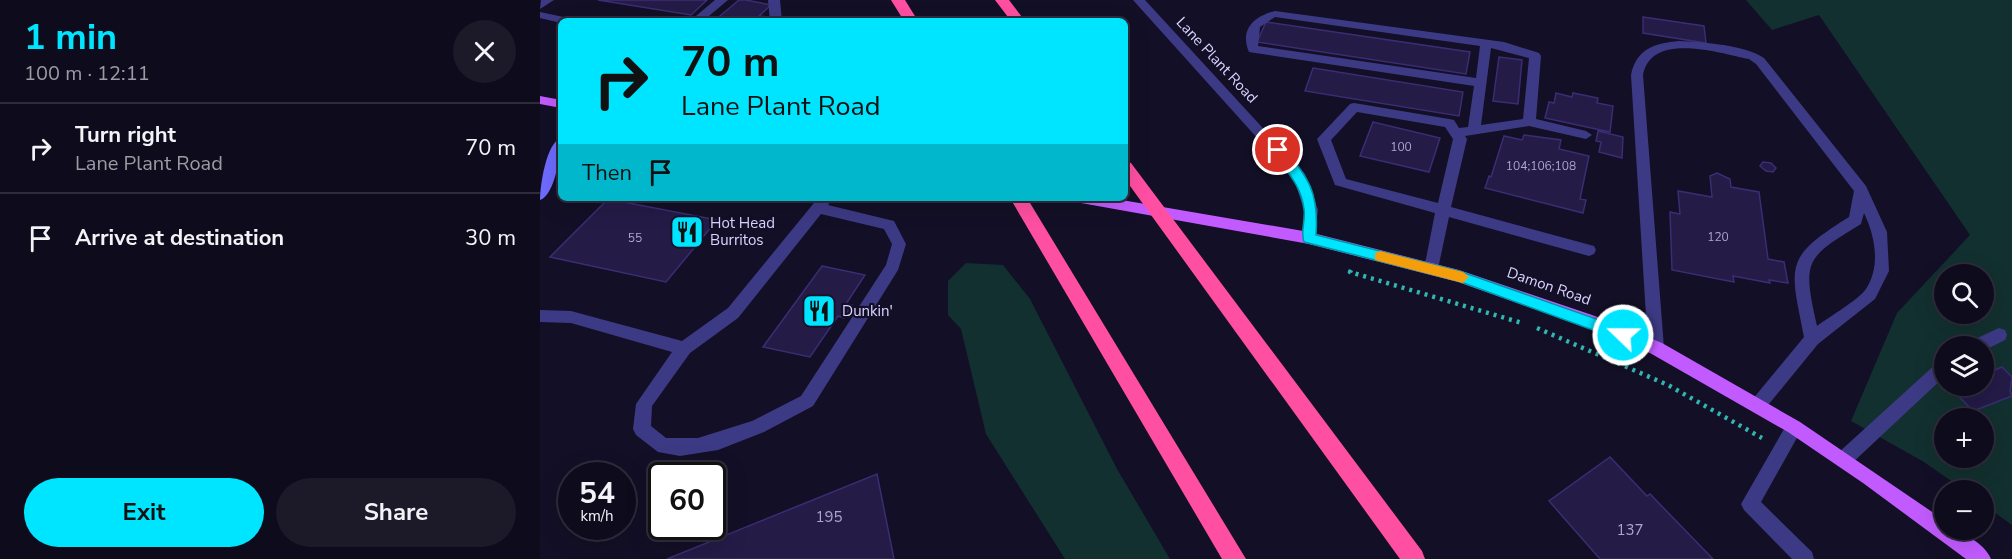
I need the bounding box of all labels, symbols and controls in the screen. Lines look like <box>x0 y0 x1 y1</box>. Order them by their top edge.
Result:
text: 1 min <box>24 13 117 62</box>
street label: Lane Plant Road <box>1172 13 1262 107</box>
button: close <box>453 20 516 83</box>
text: 70 m <box>681 34 780 91</box>
icon: right <box>582 42 660 120</box>
text: 100 m · 12:11 <box>24 60 150 87</box>
text: Lane Plant Road <box>681 88 881 125</box>
text: Turn right <box>75 120 176 150</box>
pin <box>1252 124 1303 175</box>
icon: right <box>24 132 57 165</box>
text: 70 m <box>465 133 516 163</box>
icon: arrive <box>1261 133 1294 166</box>
house number: 100 <box>1390 139 1412 155</box>
text: Lane Plant Road <box>75 150 223 177</box>
icon: arrive <box>644 156 677 189</box>
text: Then <box>582 158 632 188</box>
house number: 104;106;108 <box>1506 158 1576 174</box>
place label: Hot Head Burritos <box>710 213 775 250</box>
restaurant icon: Hot Head Burritos <box>669 214 705 250</box>
icon: arrive <box>24 222 57 255</box>
text: Arrive at destination <box>75 223 284 253</box>
text: 30 m <box>465 223 516 253</box>
house number: 120 <box>1707 229 1729 245</box>
house number: 55 <box>628 230 642 246</box>
street label: Damon Road <box>1504 262 1594 310</box>
map controls <box>1934 264 1994 540</box>
button: search <box>1934 264 1994 324</box>
restaurant icon: Dunkin' <box>801 293 837 329</box>
place label: Dunkin' <box>842 301 893 321</box>
position arrow <box>1591 303 1655 367</box>
button: layers <box>1934 336 1994 396</box>
button: + <box>1934 408 1994 468</box>
speed limit sign: 60 <box>648 462 726 540</box>
text: 54 <box>579 473 615 514</box>
button: Exit <box>24 478 264 547</box>
button: Share <box>276 478 516 547</box>
button: − <box>1934 480 1994 540</box>
text: km/h <box>580 506 614 526</box>
house number: 195 <box>815 507 843 527</box>
house number: 137 <box>1616 520 1644 540</box>

